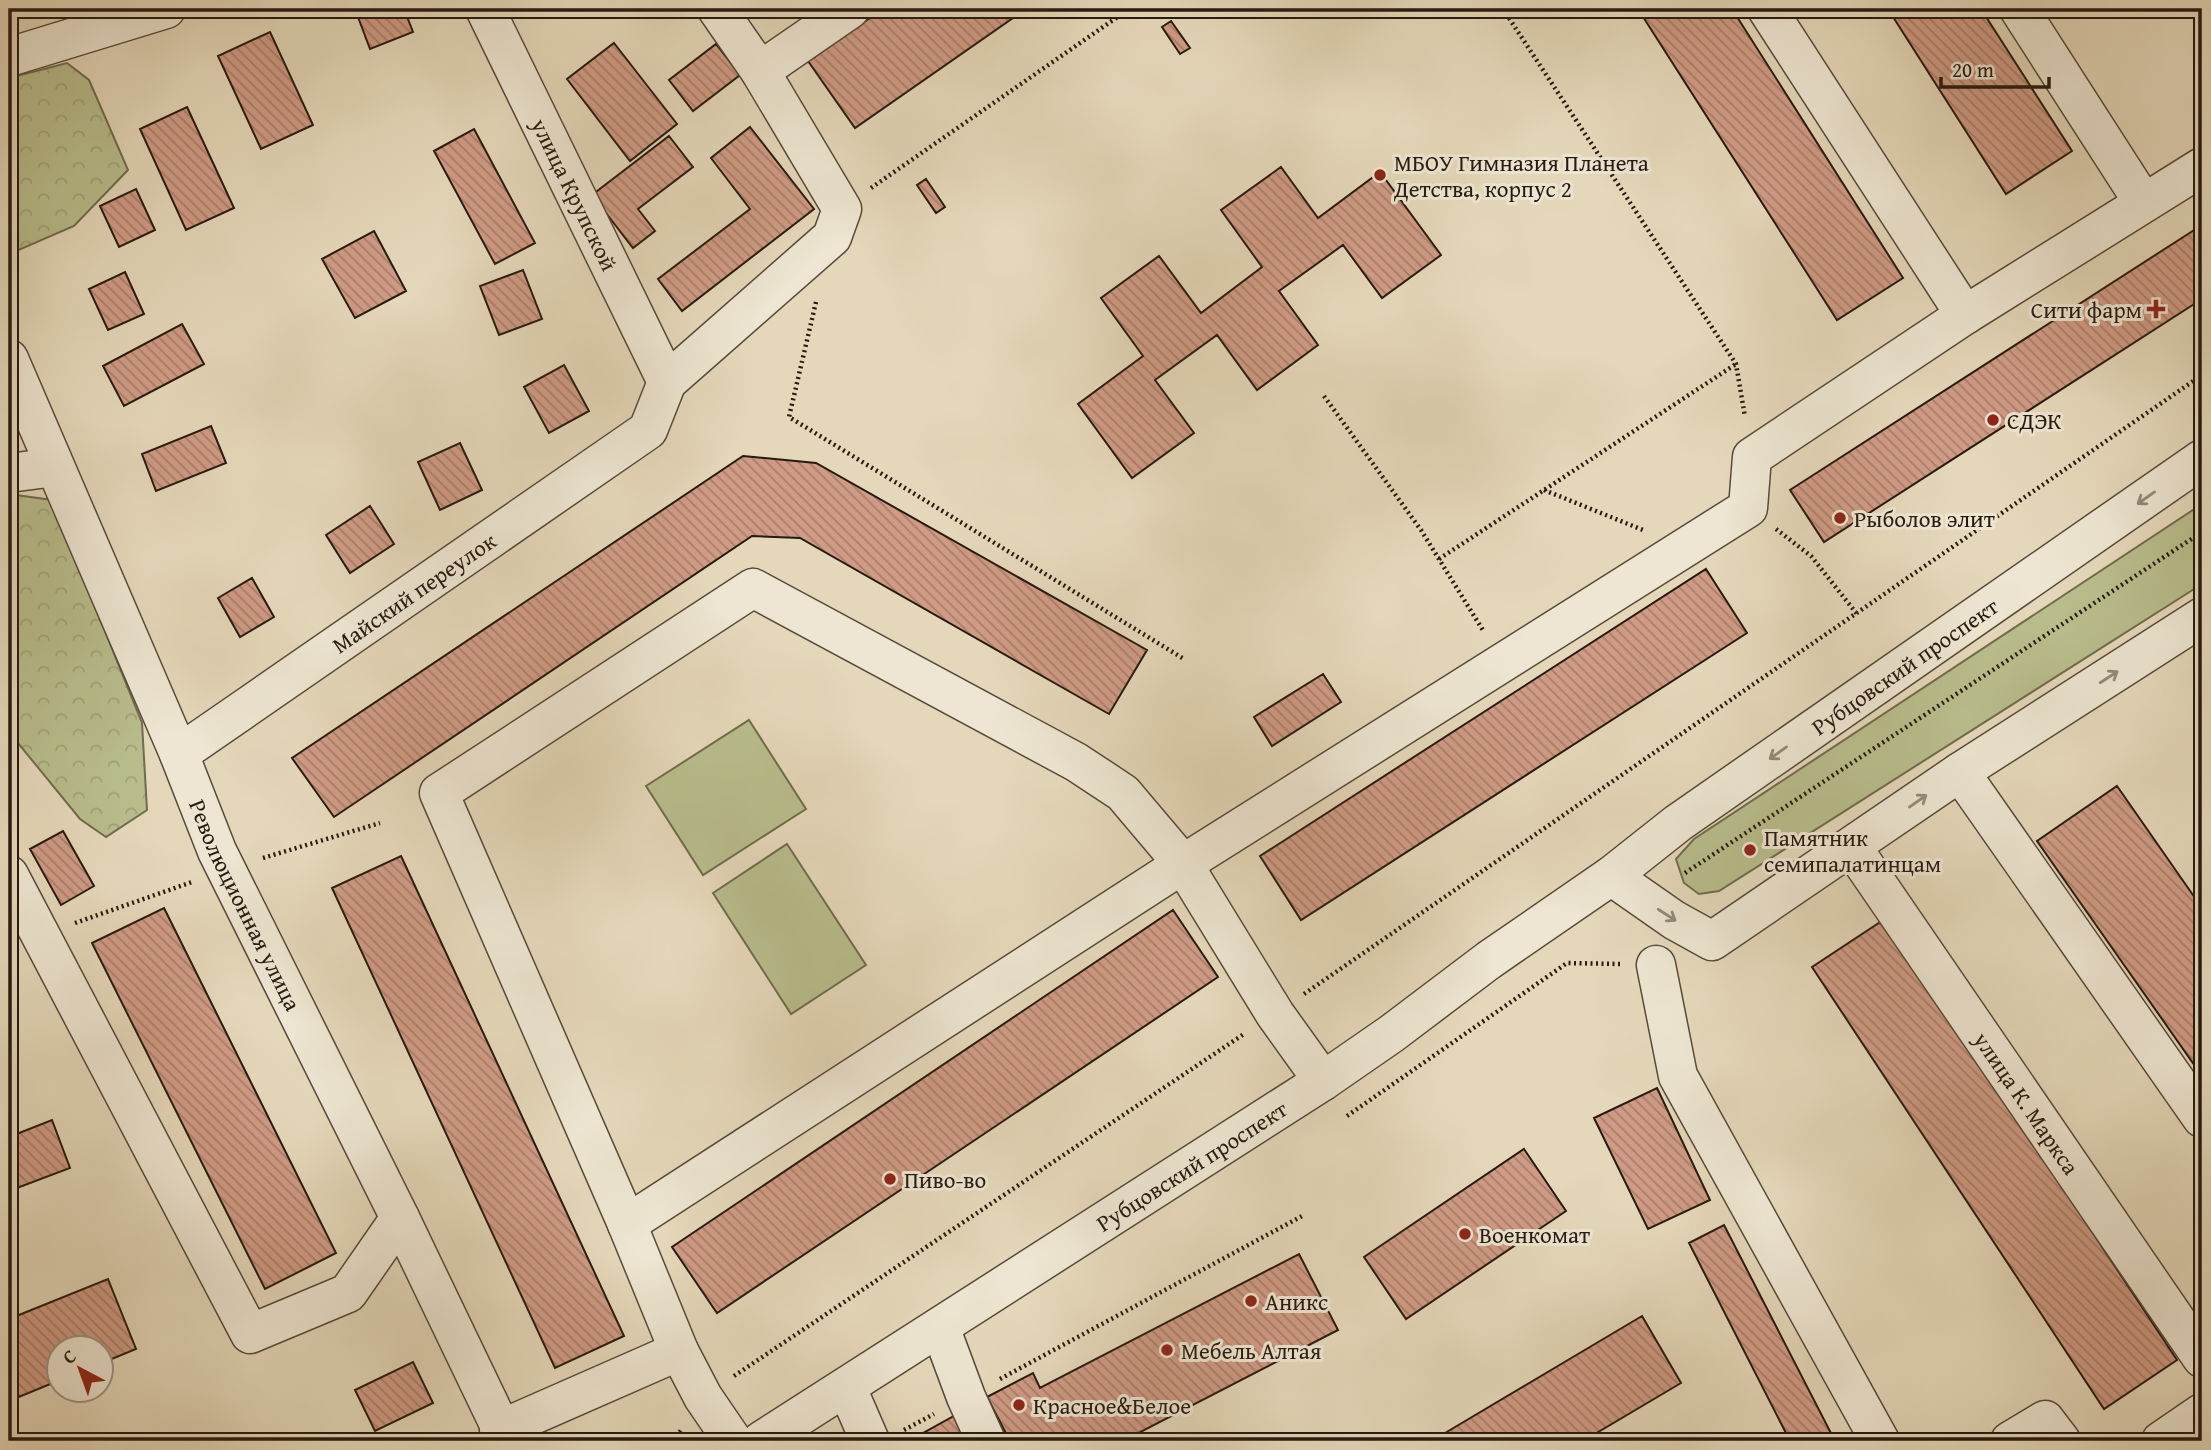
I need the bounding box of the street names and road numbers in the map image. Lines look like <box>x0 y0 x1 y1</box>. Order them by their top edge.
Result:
street label: улица Крупской <box>524 111 627 276</box>
street label: Майский переулок <box>325 524 502 660</box>
street label: Рубцовский проспект <box>1804 589 2004 742</box>
street label: Революционная улица <box>182 794 310 1016</box>
street label: улица К. Маркса <box>1966 1024 2088 1181</box>
street label: Рубцовский проспект <box>1089 1092 1293 1239</box>

